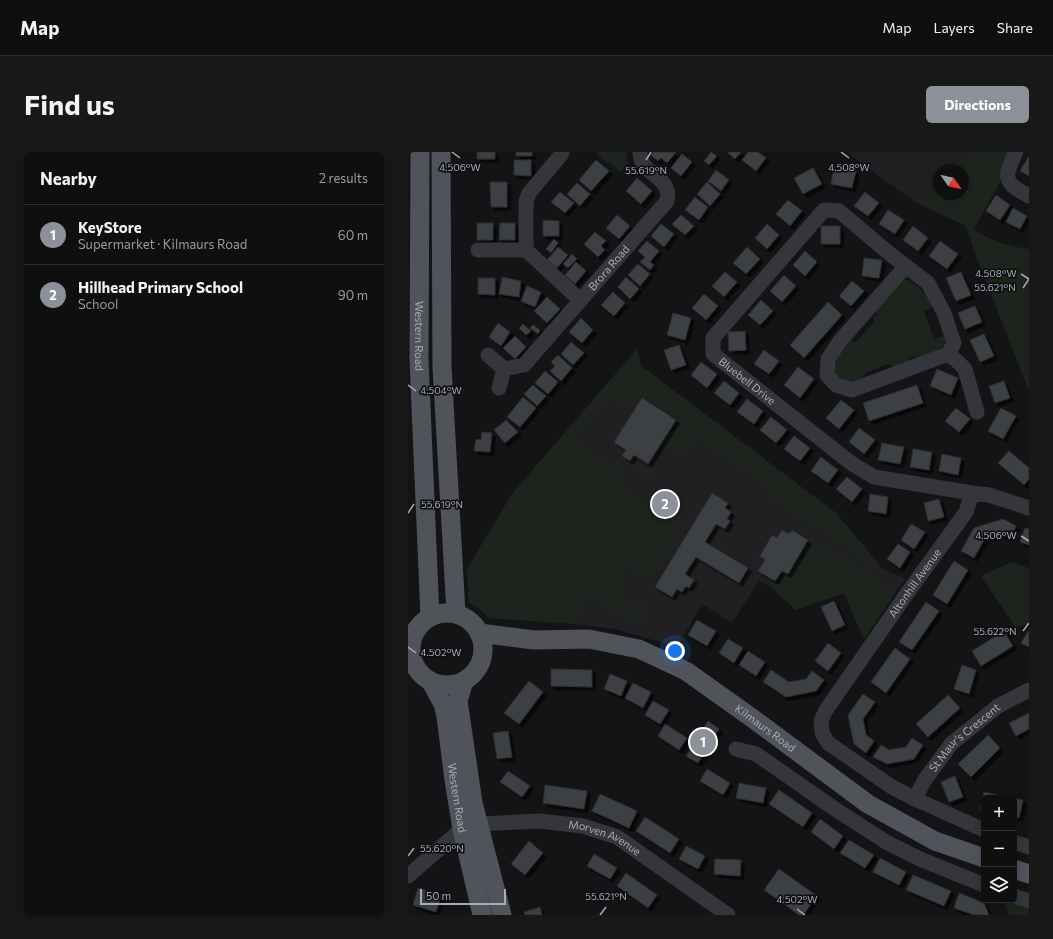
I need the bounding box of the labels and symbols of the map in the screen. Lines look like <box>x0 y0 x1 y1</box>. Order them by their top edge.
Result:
text: 4.506°W <box>439 161 481 173</box>
text: 4.508°W <box>828 161 870 173</box>
text: 55.619°N <box>625 164 667 176</box>
north arrow <box>933 164 969 200</box>
street label: Brora Road <box>585 242 632 293</box>
text: 4.508°W <box>975 267 1017 279</box>
text: 55.621°N <box>974 281 1016 293</box>
street label: Western Road <box>413 301 426 371</box>
street label: Bluebell Drive <box>717 354 779 407</box>
text: 4.504°W <box>420 384 462 396</box>
pin: 2 <box>652 489 678 519</box>
text: 55.619°N <box>421 498 463 510</box>
text: 4.506°W <box>975 529 1017 541</box>
street label: Altonhill Avenue <box>885 546 943 620</box>
text: 55.622°N <box>974 625 1016 637</box>
your location <box>665 641 685 661</box>
text: 4.502°W <box>420 646 462 658</box>
street label: St Maur's Crescent <box>926 700 1003 774</box>
street label: Kilmaurs Road <box>733 701 798 754</box>
pin: 1 <box>690 727 716 757</box>
street label: Western Road <box>446 762 470 834</box>
street label: Morven Avenue <box>568 817 644 858</box>
text: 55.620°N <box>420 842 464 854</box>
scale bar <box>420 887 506 906</box>
text: 55.621°N <box>585 890 627 902</box>
text: 4.502°W <box>776 893 818 905</box>

